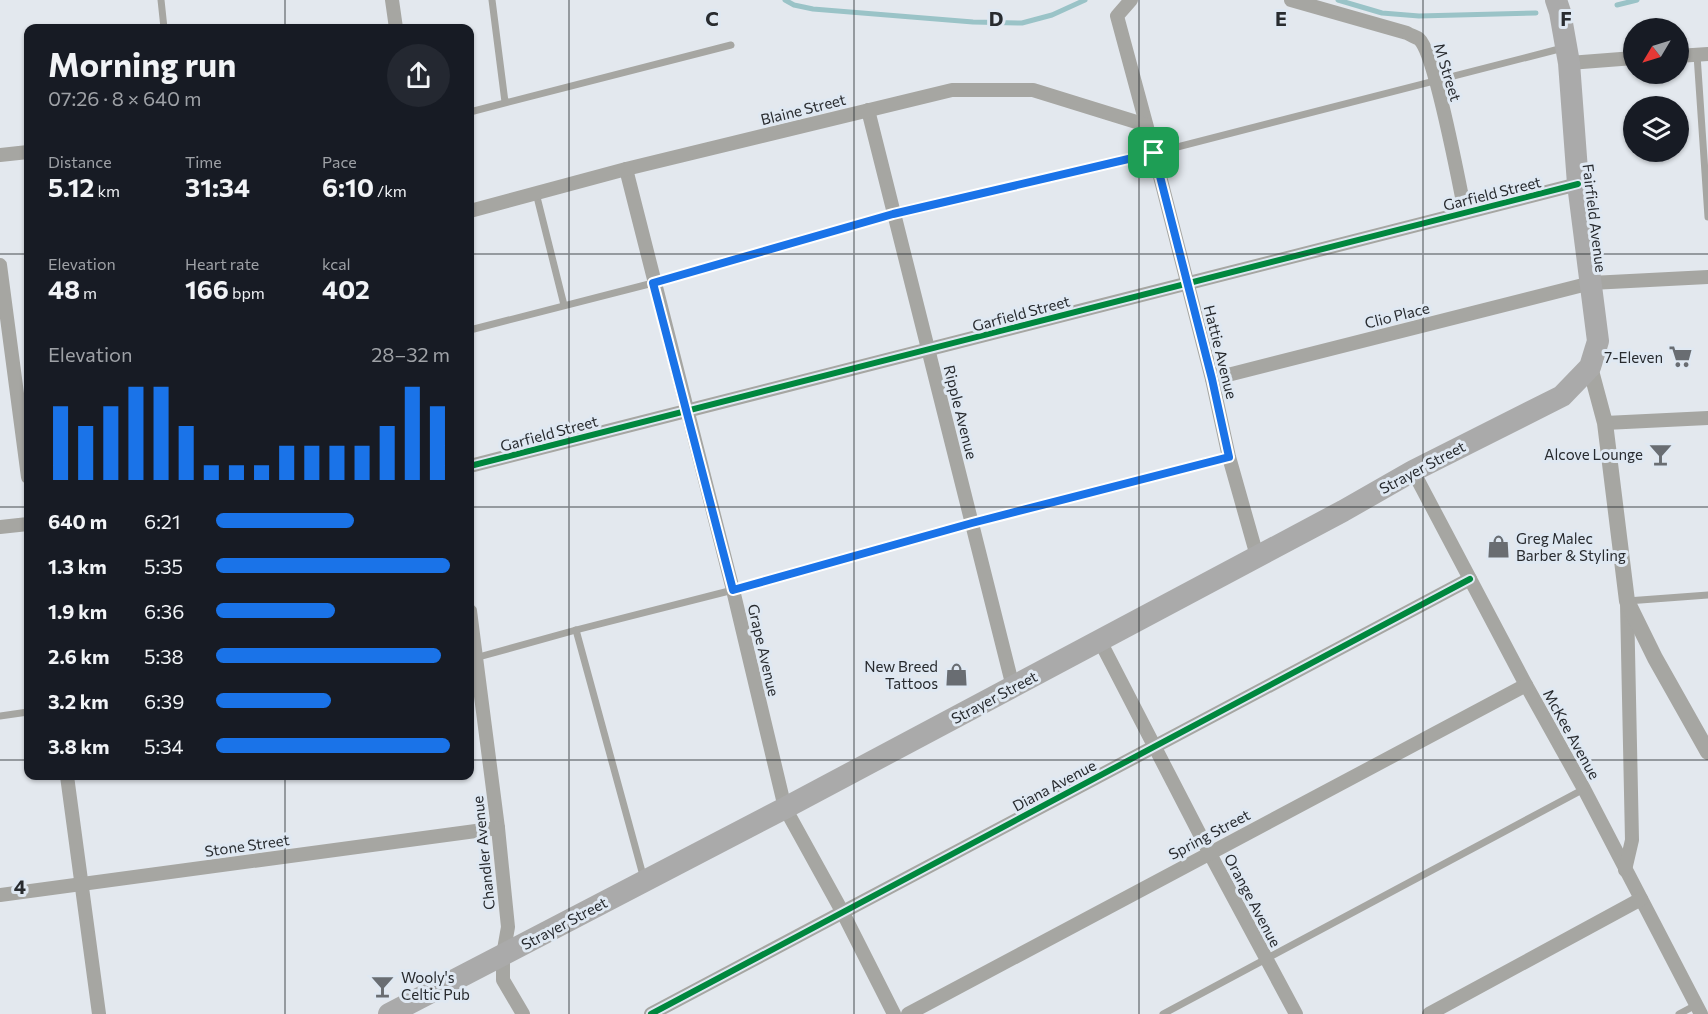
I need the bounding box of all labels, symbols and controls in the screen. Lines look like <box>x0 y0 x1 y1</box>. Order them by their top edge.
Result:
text: C <box>705 6 719 30</box>
text: D <box>989 6 1003 30</box>
text: E <box>1275 6 1287 30</box>
text: F <box>1560 6 1572 30</box>
north arrow <box>1623 18 1689 84</box>
map controls <box>1623 18 1689 162</box>
street label: M Street <box>1431 41 1465 103</box>
text: Morning run <box>48 43 236 84</box>
button: share <box>387 44 450 107</box>
text: 07:26 · 8 × 640 m <box>48 86 201 110</box>
street label: Blaine Street <box>759 90 847 128</box>
button: layers <box>1623 96 1689 162</box>
pin <box>1128 127 1179 178</box>
icon: arrive <box>1137 136 1170 169</box>
text: Distance <box>48 152 112 171</box>
text: Time <box>185 152 222 171</box>
text: Pace <box>322 152 357 171</box>
street label: Fairfield Avenue <box>1579 163 1611 273</box>
text: 5.12 <box>48 171 94 202</box>
text: 31:34 <box>185 171 250 202</box>
text: 6:10 <box>322 171 374 202</box>
street label: Garfield Street <box>1441 172 1543 214</box>
text: km <box>94 181 120 200</box>
text: /km <box>374 181 407 200</box>
text: Elevation <box>48 254 116 273</box>
text: Heart rate <box>185 254 259 273</box>
text: kcal <box>322 254 351 273</box>
text: 48 <box>48 273 80 304</box>
text: 166 <box>185 273 229 304</box>
text: 402 <box>322 273 370 304</box>
text: m <box>80 283 97 302</box>
text: bpm <box>229 283 265 302</box>
street label: Garfield Street <box>970 291 1072 335</box>
street label: Clio Place <box>1363 298 1431 332</box>
street label: Hattie Avenue <box>1201 303 1241 401</box>
text: Elevation <box>48 342 133 366</box>
text: 28–32 m <box>371 342 450 366</box>
supermarket icon: 7-Eleven <box>1668 344 1694 370</box>
place label: 7-Eleven <box>1604 348 1663 366</box>
street label: Ripple Avenue <box>941 363 981 461</box>
street label: Garfield Street <box>498 411 600 455</box>
street label: Strayer Street <box>1376 437 1468 497</box>
bar icon: Alcove Lounge <box>1648 441 1674 467</box>
place label: Alcove Lounge <box>1544 445 1643 463</box>
text: 640 m <box>48 509 107 533</box>
text: 6:21 <box>144 509 181 533</box>
place label: Greg Malec Barber & Styling <box>1516 529 1626 564</box>
shop icon: Greg Malec Barber & Styling <box>1485 534 1511 560</box>
text: 1.3 km <box>48 554 107 578</box>
text: 5:35 <box>144 554 183 578</box>
text: 1.9 km <box>48 599 107 623</box>
text: 6:36 <box>144 599 184 623</box>
street label: Grape Avenue <box>745 602 783 698</box>
text: 2.6 km <box>48 644 109 668</box>
text: 5:38 <box>144 644 184 668</box>
place label: New Breed Tattoos <box>864 657 938 692</box>
shop icon: New Breed Tattoos <box>943 662 969 688</box>
street label: Strayer Street <box>948 667 1040 727</box>
street label: McKee Avenue <box>1540 686 1604 782</box>
text: 3.2 km <box>48 689 109 713</box>
text: 6:39 <box>144 689 184 713</box>
text: 3.8 km <box>48 734 110 758</box>
text: 5:34 <box>144 734 184 758</box>
street label: Diana Avenue <box>1009 755 1099 815</box>
street label: Chandler Avenue <box>468 795 498 911</box>
street label: Spring Street <box>1165 805 1253 863</box>
street label: Stone Street <box>203 830 291 860</box>
street label: Orange Avenue <box>1221 850 1285 950</box>
text: 4 <box>14 874 26 898</box>
street label: Strayer Street <box>518 893 610 953</box>
place label: Wooly's Celtic Pub <box>401 968 470 1003</box>
bar icon: Wooly's Celtic Pub <box>370 973 396 999</box>

